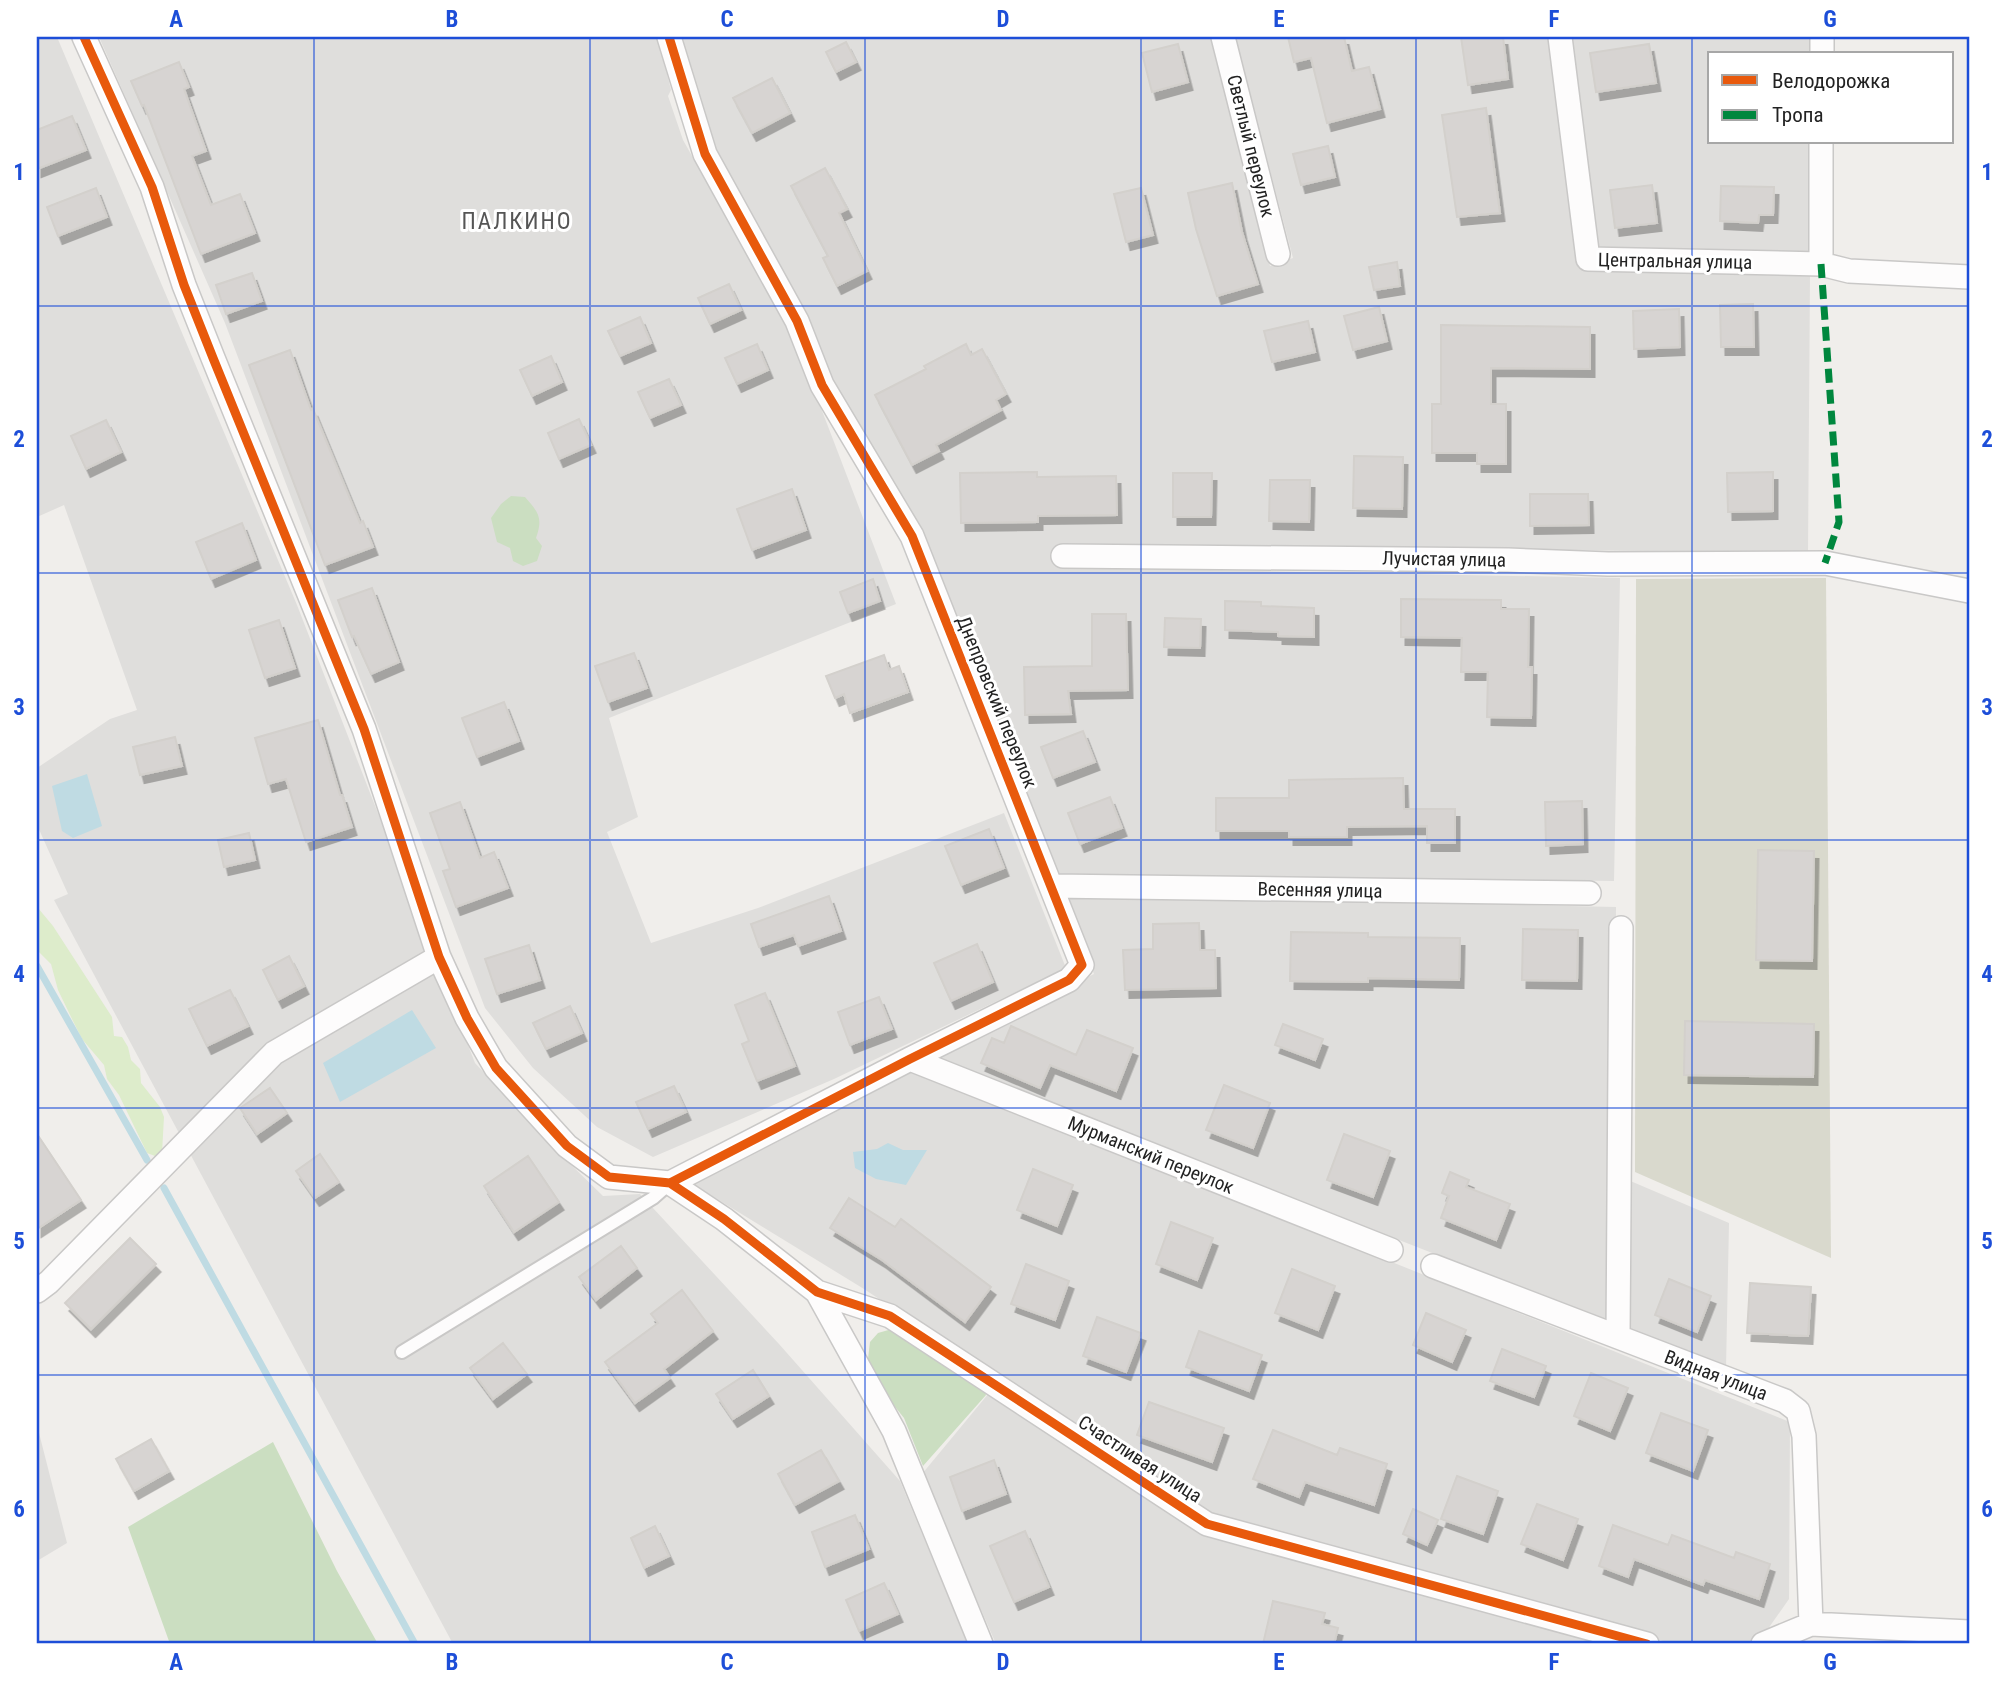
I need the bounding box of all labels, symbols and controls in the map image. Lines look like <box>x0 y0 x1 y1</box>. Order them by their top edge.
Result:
text: A <box>169 6 183 33</box>
text: B <box>446 6 458 33</box>
text: C <box>720 6 734 33</box>
text: D <box>997 6 1010 33</box>
text: E <box>1273 6 1285 33</box>
text: F <box>1549 6 1560 33</box>
text: G <box>1823 6 1837 33</box>
legend <box>1708 52 1954 144</box>
text: Велодорожка <box>1772 69 1890 93</box>
street label: Светлый переулок <box>1222 73 1280 219</box>
text: Тропа <box>1772 103 1823 127</box>
text: 1 <box>13 159 25 186</box>
text: 1 <box>1981 159 1993 186</box>
district label: ПАЛКИНО <box>461 208 573 235</box>
street label: Центральная улица <box>1598 248 1752 274</box>
text: 2 <box>13 426 25 453</box>
text: 2 <box>1981 426 1993 453</box>
street label: Лучистая улица <box>1382 546 1506 572</box>
street label: Днепровский переулок <box>952 613 1042 791</box>
text: 3 <box>13 694 25 721</box>
text: 3 <box>1981 694 1993 721</box>
street label: Весенняя улица <box>1257 877 1383 903</box>
text: 4 <box>13 961 25 988</box>
text: 4 <box>1981 961 1993 988</box>
street label: Мурманский переулок <box>1065 1111 1237 1199</box>
text: 5 <box>13 1228 25 1255</box>
text: 5 <box>1981 1228 1993 1255</box>
street label: Видная улица <box>1661 1345 1771 1405</box>
street label: Счастливая улица <box>1074 1411 1206 1507</box>
text: 6 <box>13 1496 25 1523</box>
text: 6 <box>1981 1496 1993 1523</box>
text: A <box>169 1649 183 1676</box>
text: B <box>446 1649 458 1676</box>
text: C <box>720 1649 734 1676</box>
text: D <box>997 1649 1010 1676</box>
text: E <box>1273 1649 1285 1676</box>
text: F <box>1549 1649 1560 1676</box>
text: G <box>1823 1649 1837 1676</box>

